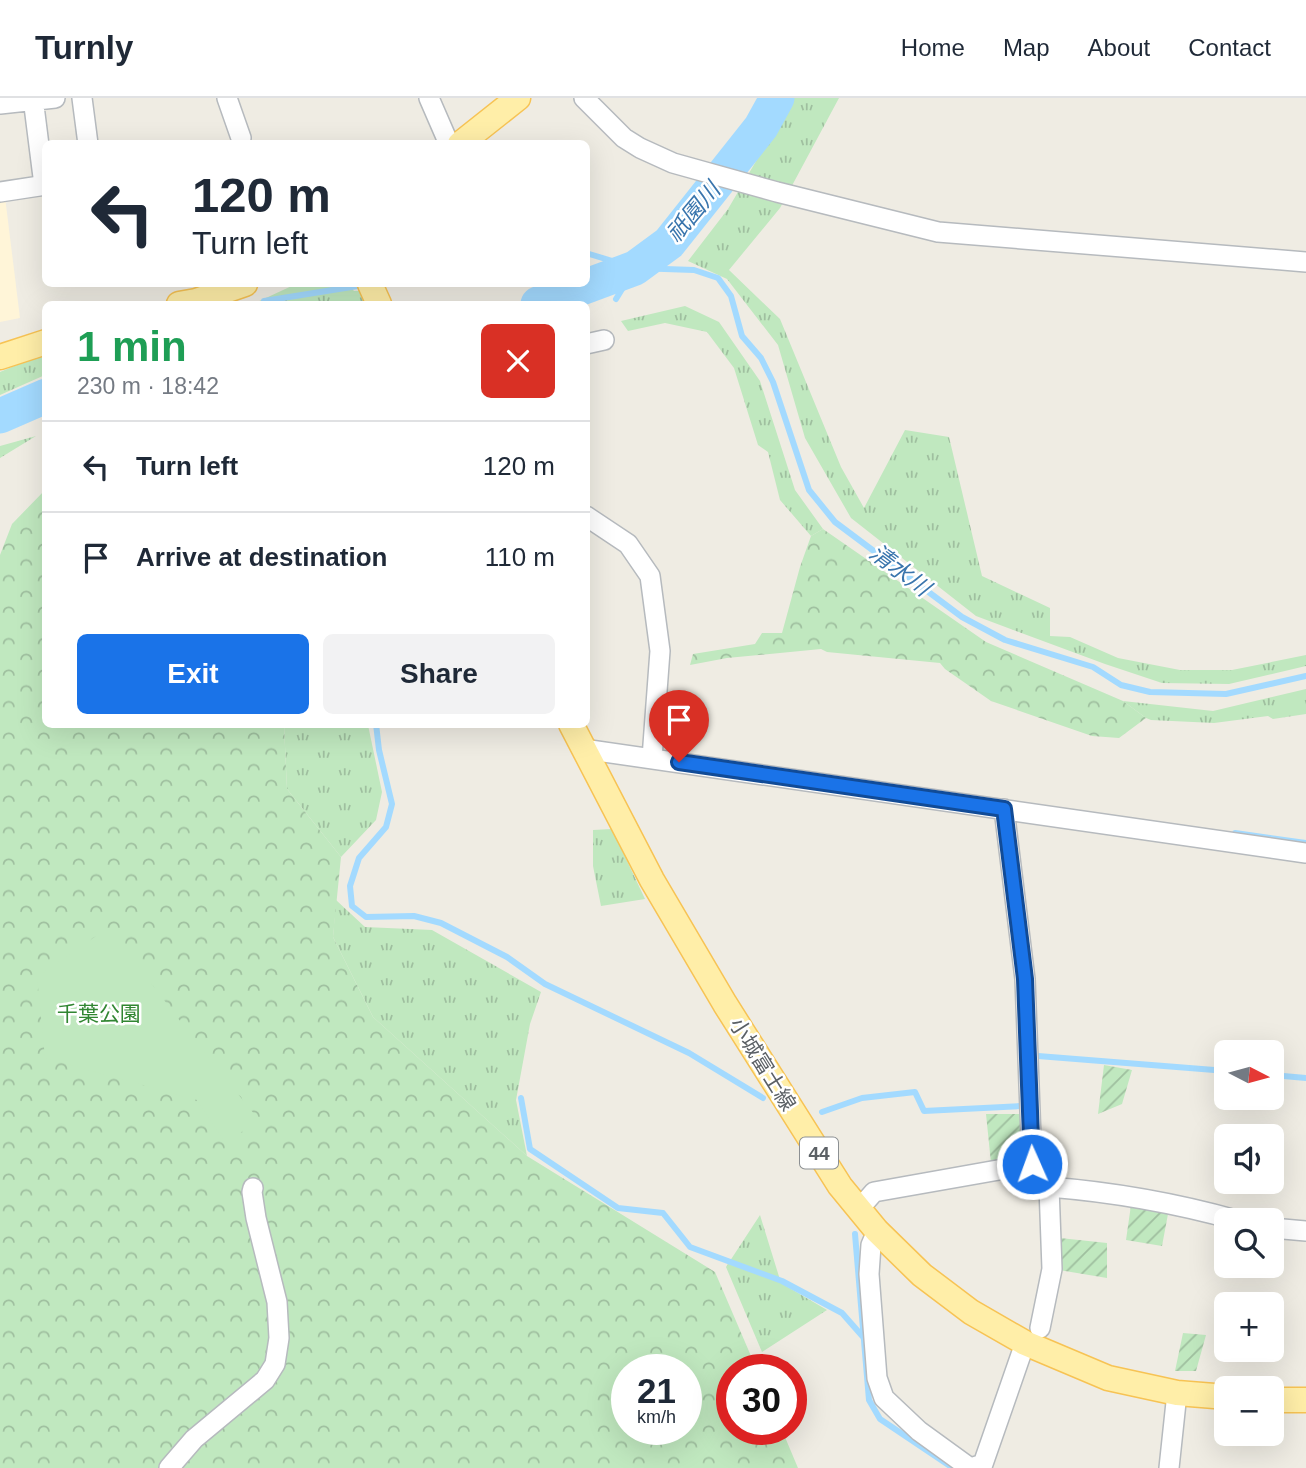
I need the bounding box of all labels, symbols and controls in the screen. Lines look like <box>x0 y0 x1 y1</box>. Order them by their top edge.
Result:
text: Turnly <box>35 29 133 66</box>
text: Home <box>901 34 965 61</box>
text: Map <box>1003 34 1050 61</box>
text: About <box>1088 34 1150 61</box>
text: Contact <box>1188 34 1271 61</box>
icon: left <box>77 168 168 259</box>
text: 120 m <box>192 168 331 222</box>
water label: 祇園川 <box>661 175 727 247</box>
text: Turn left <box>192 225 308 261</box>
text: 1 min <box>77 323 187 370</box>
button: close <box>481 324 555 398</box>
text: 230 m · 18:42 <box>77 373 219 399</box>
icon: left <box>77 448 115 486</box>
text: Turn left <box>136 451 238 481</box>
text: 120 m <box>483 451 555 481</box>
icon: arrive <box>77 539 115 577</box>
water label: 清水川 <box>865 539 938 603</box>
text: Arrive at destination <box>136 542 387 572</box>
text: 110 m <box>485 542 555 572</box>
button: Exit <box>77 634 309 714</box>
button: Share <box>323 634 555 714</box>
pin <box>649 690 709 762</box>
icon: arrive <box>660 701 698 739</box>
park label: 千葉公園 <box>57 1002 141 1025</box>
street label: 小城富士線 <box>725 1013 801 1115</box>
north arrow <box>1214 1040 1284 1110</box>
map controls <box>1214 1040 1284 1446</box>
button: sound <box>1214 1124 1284 1194</box>
position arrow <box>995 1127 1069 1201</box>
road number: 44 <box>800 1138 838 1168</box>
button: search <box>1214 1208 1284 1278</box>
button: + <box>1214 1292 1284 1362</box>
speed limit sign: 30 <box>716 1354 807 1445</box>
text: 21 <box>637 1371 676 1410</box>
button: − <box>1214 1376 1284 1446</box>
text: km/h <box>637 1407 676 1427</box>

